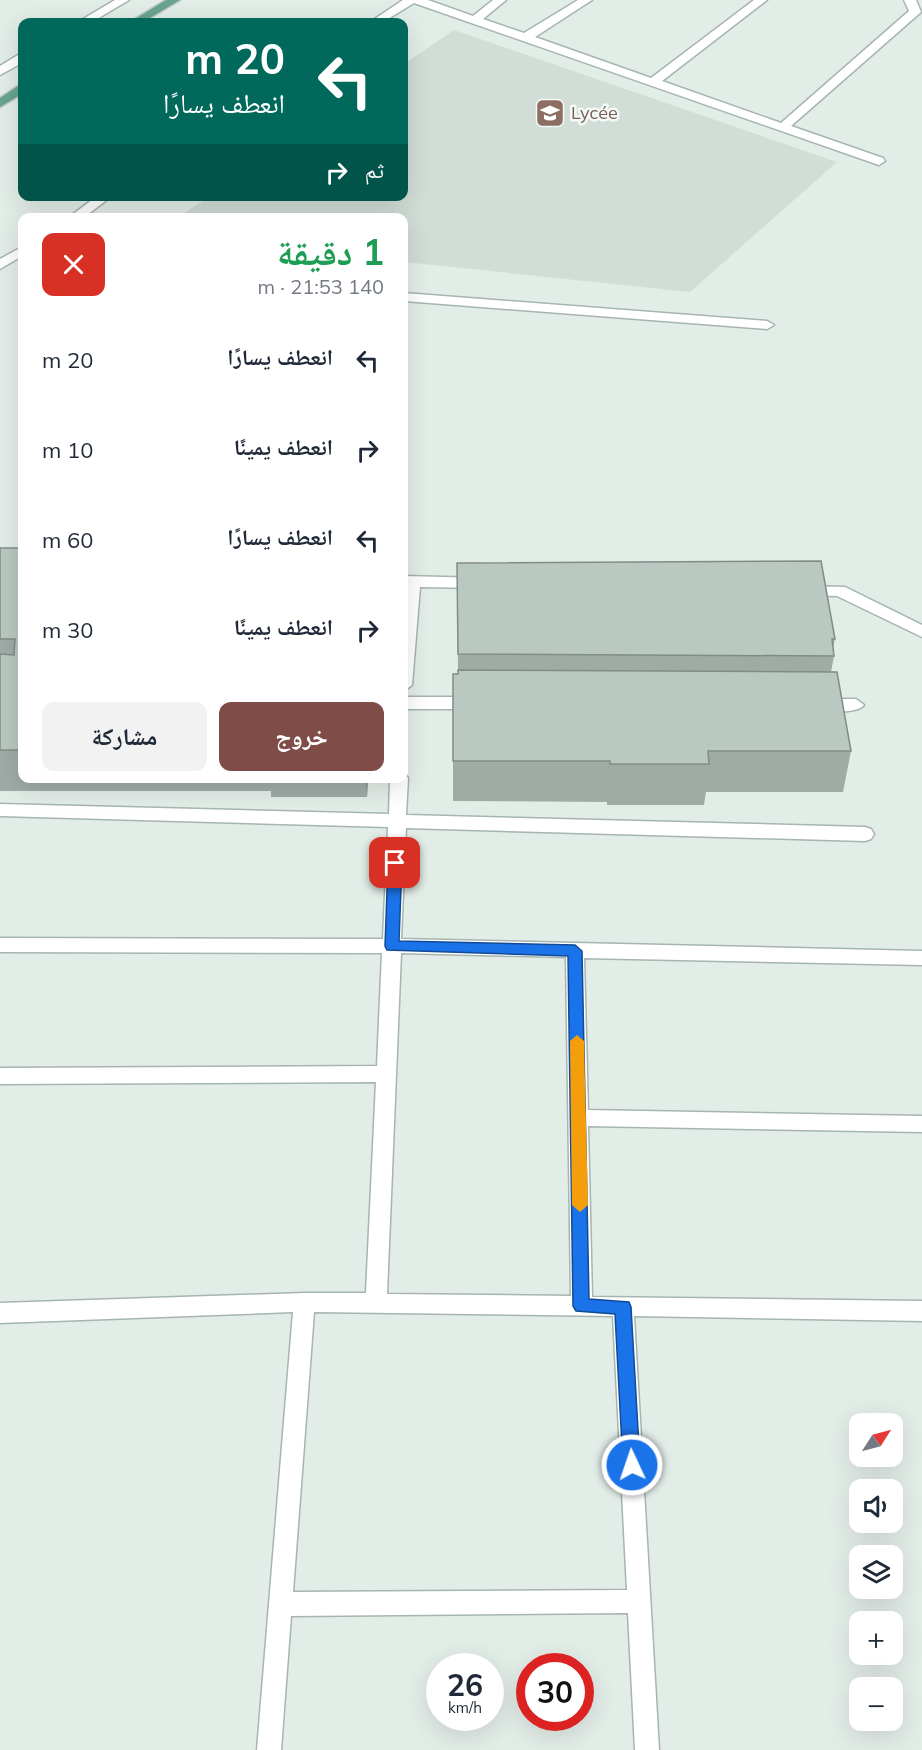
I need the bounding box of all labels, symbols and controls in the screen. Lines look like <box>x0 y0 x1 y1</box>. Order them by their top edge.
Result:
text: 20 m <box>185 32 285 85</box>
icon: left <box>306 42 384 120</box>
text: انعطف يسارًا <box>163 86 285 120</box>
school or university icon: Lycée <box>534 97 566 129</box>
place label: Lycée <box>571 101 618 124</box>
icon: right <box>320 156 353 189</box>
text: ثم <box>365 156 384 184</box>
text: 1 دقيقة <box>277 229 384 274</box>
button: close <box>42 233 105 296</box>
text: 140 m · 21:53 <box>258 274 384 299</box>
text: انعطف يسارًا <box>227 343 333 371</box>
icon: left <box>351 344 384 377</box>
text: 20 m <box>42 346 93 374</box>
text: انعطف يمينًا <box>234 433 333 461</box>
icon: right <box>351 434 384 467</box>
text: 10 m <box>42 436 93 464</box>
text: انعطف يسارًا <box>227 523 333 551</box>
icon: left <box>351 524 384 557</box>
text: 60 m <box>42 526 93 554</box>
text: انعطف يمينًا <box>234 613 333 641</box>
icon: right <box>351 614 384 647</box>
text: 30 m <box>42 616 93 644</box>
button: مشاركة <box>42 702 207 771</box>
button: خروج <box>219 702 384 771</box>
pin <box>369 837 420 888</box>
icon: arrive <box>378 846 411 879</box>
north arrow <box>849 1413 903 1467</box>
map controls <box>849 1413 903 1731</box>
position arrow <box>600 1433 664 1497</box>
button: sound <box>849 1479 903 1533</box>
button: layers <box>849 1545 903 1599</box>
button: + <box>849 1611 903 1665</box>
speed limit sign: 30 <box>516 1653 594 1731</box>
text: 26 <box>447 1666 483 1704</box>
button: − <box>849 1677 903 1731</box>
text: km/h <box>448 1698 482 1717</box>

